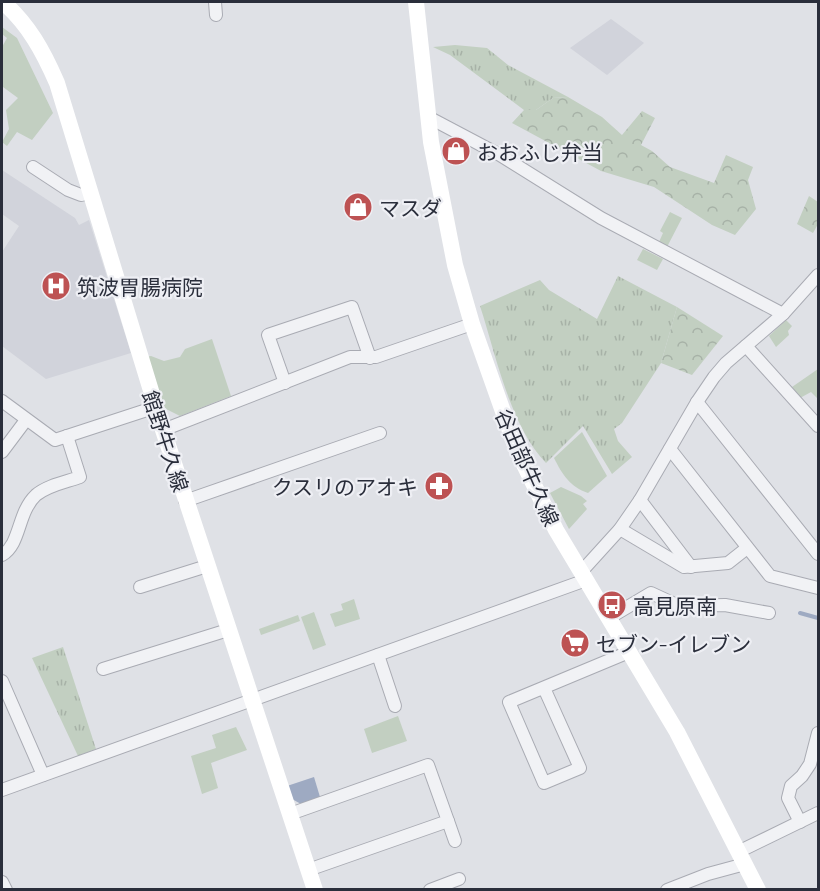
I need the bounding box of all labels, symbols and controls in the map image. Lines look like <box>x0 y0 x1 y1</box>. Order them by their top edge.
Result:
shop icon: おおふじ弁当 <box>440 135 472 167</box>
place label: おおふじ弁当 <box>477 139 603 164</box>
shop icon: マスダ <box>342 191 374 223</box>
place label: マスダ <box>379 195 442 220</box>
hospital icon: 筑波胃腸病院 <box>40 270 72 302</box>
place label: 筑波胃腸病院 <box>77 274 203 299</box>
street label: 館野牛久線 <box>138 387 194 495</box>
street label: 谷田部牛久線 <box>491 404 565 530</box>
pharmacy icon: クスリのアオキ <box>423 470 455 502</box>
place label: クスリのアオキ <box>272 474 418 499</box>
bus stop icon: 高見原南 <box>596 589 628 621</box>
place label: 高見原南 <box>633 593 717 618</box>
supermarket icon: セブン-イレブン <box>559 627 591 659</box>
place label: セブン-イレブン <box>596 631 751 656</box>

